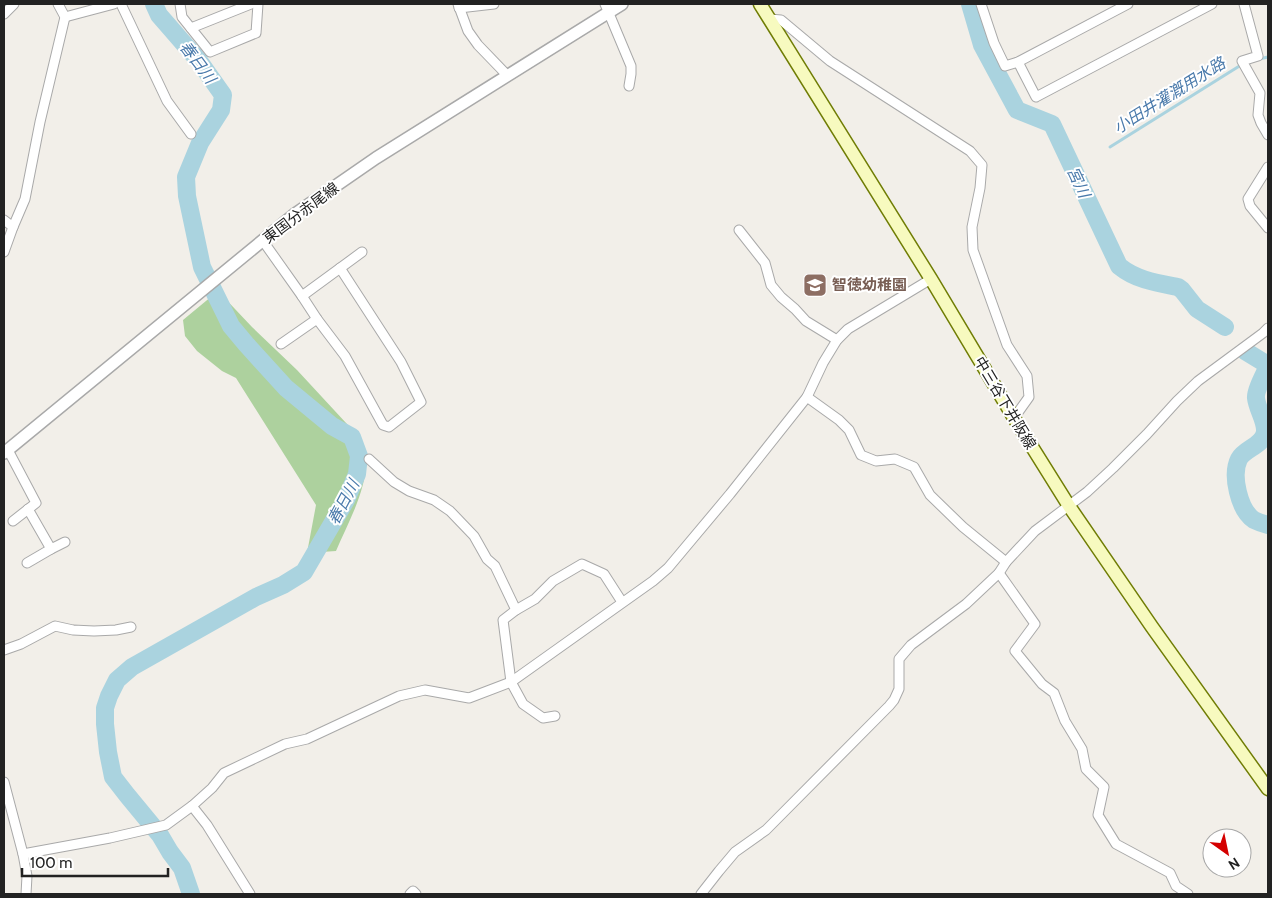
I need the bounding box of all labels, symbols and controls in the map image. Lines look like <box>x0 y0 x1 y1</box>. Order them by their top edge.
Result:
water label: 春日川 <box>176 37 221 89</box>
water label: 小田井灌漑用水路 <box>1110 52 1230 137</box>
water label: 宮川 <box>1063 164 1095 203</box>
street label: 東国分赤尾線 <box>260 179 342 247</box>
school or university icon: 智徳幼稚園 <box>802 272 828 298</box>
place label: 智徳幼稚園 <box>832 276 907 294</box>
street label: 中三谷下井阪線 <box>970 353 1040 453</box>
water label: 春日川 <box>324 475 364 528</box>
north arrow <box>1202 828 1252 878</box>
scale bar <box>22 846 169 878</box>
text: 100 m <box>30 854 72 872</box>
text: N <box>1225 854 1243 874</box>

